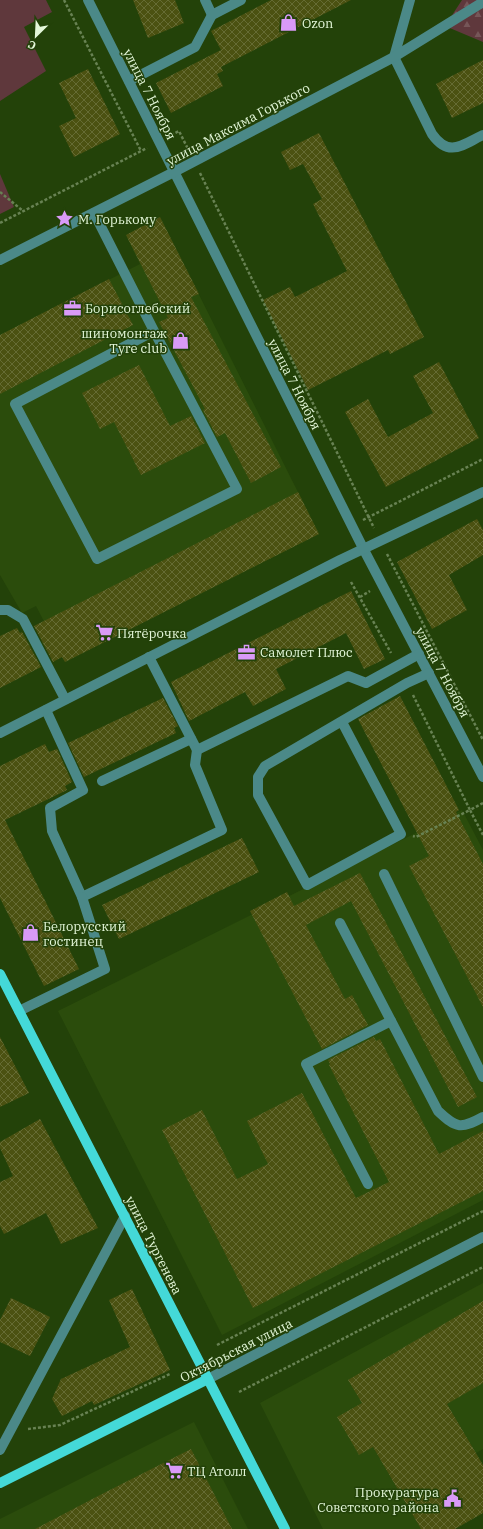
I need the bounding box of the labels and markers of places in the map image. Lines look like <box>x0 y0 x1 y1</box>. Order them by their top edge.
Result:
shop icon: Ozon <box>279 13 299 33</box>
place label: Ozon <box>302 15 333 32</box>
place icon: М. Горькому <box>55 209 75 229</box>
place label: М. Горькому <box>78 211 156 228</box>
office icon: Борисоглебский <box>62 298 82 318</box>
place label: Борисоглебский <box>85 300 190 317</box>
place label: шиномонтаж Tyre club <box>81 325 168 357</box>
shop icon: шиномонтаж Tyre club <box>170 330 190 350</box>
supermarket icon: Пятёрочка <box>94 623 114 643</box>
place label: Пятёрочка <box>117 625 187 642</box>
office icon: Самолет Плюс <box>237 642 257 662</box>
place label: Самолет Плюс <box>260 644 353 661</box>
place label: Белорусский гостинец <box>43 918 126 950</box>
shop icon: Белорусский гостинец <box>20 923 40 943</box>
supermarket icon: ТЦ Атолл <box>164 1461 184 1481</box>
place label: ТЦ Атолл <box>187 1463 247 1480</box>
place label: Прокуратура Советского района <box>317 1484 439 1516</box>
public building icon: Прокуратура Советского района <box>442 1489 462 1509</box>

